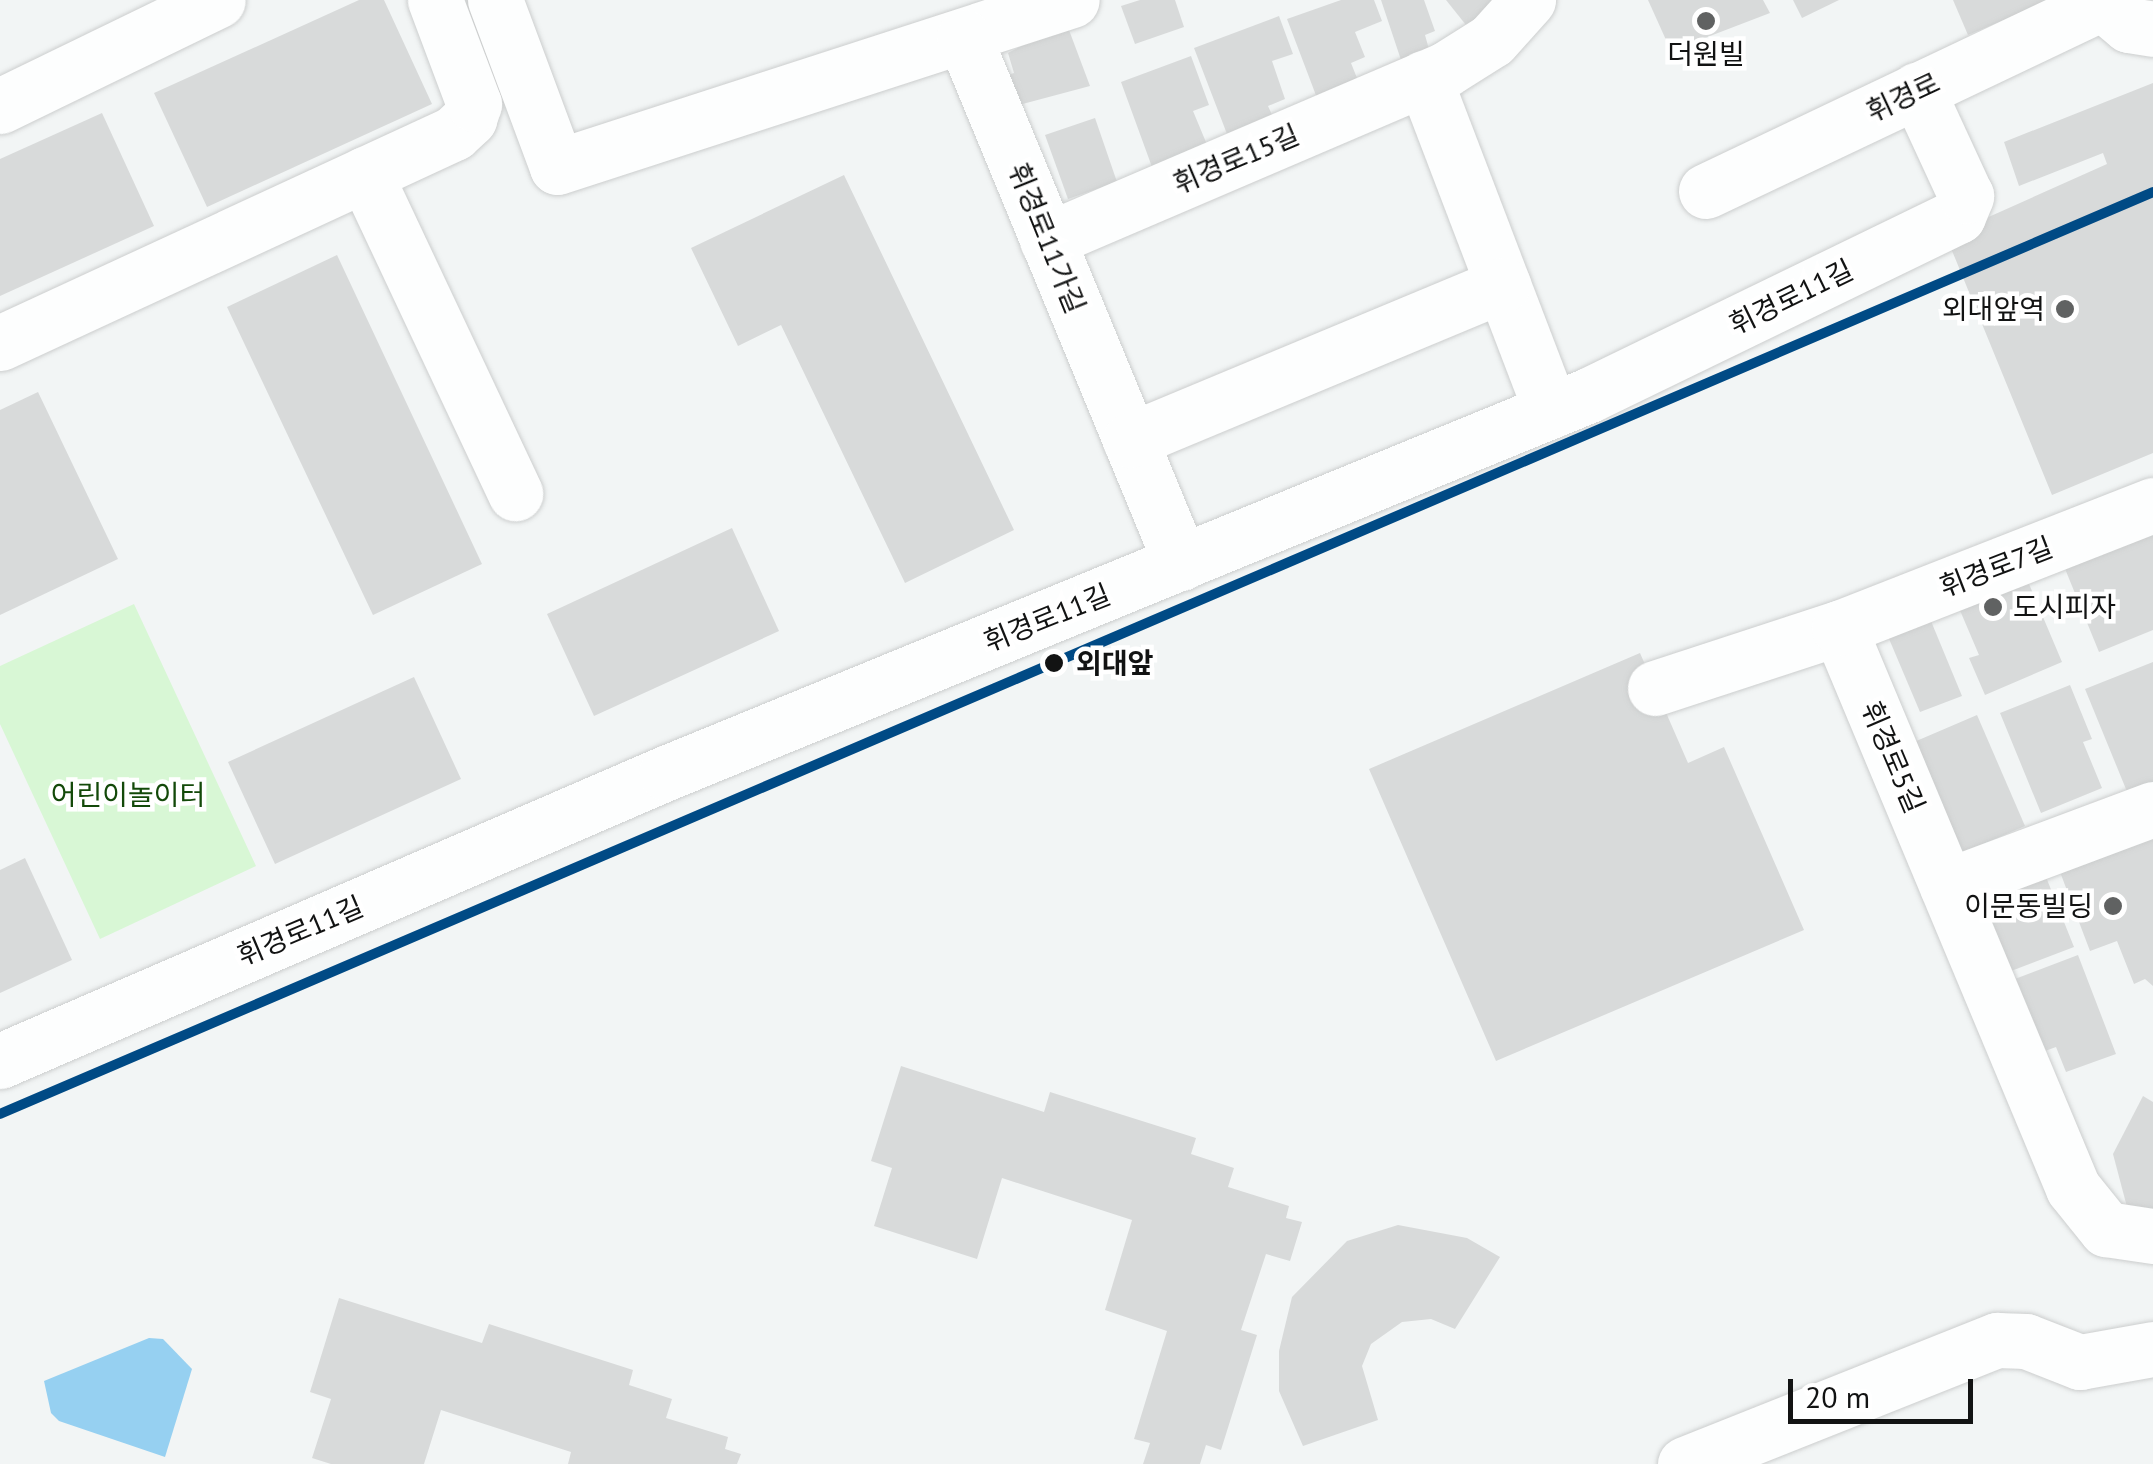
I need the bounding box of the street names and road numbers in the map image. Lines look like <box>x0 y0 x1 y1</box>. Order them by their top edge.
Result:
street label: 휘경로 <box>1861 65 1945 129</box>
street label: 휘경로15길 <box>1168 117 1304 201</box>
street label: 휘경로11가길 <box>1002 158 1092 318</box>
street label: 휘경로11길 <box>1724 253 1858 341</box>
street label: 휘경로7길 <box>1935 530 2057 604</box>
street label: 휘경로11길 <box>979 577 1115 659</box>
street label: 휘경로5길 <box>1854 696 1932 818</box>
street label: 휘경로11길 <box>232 889 368 973</box>

